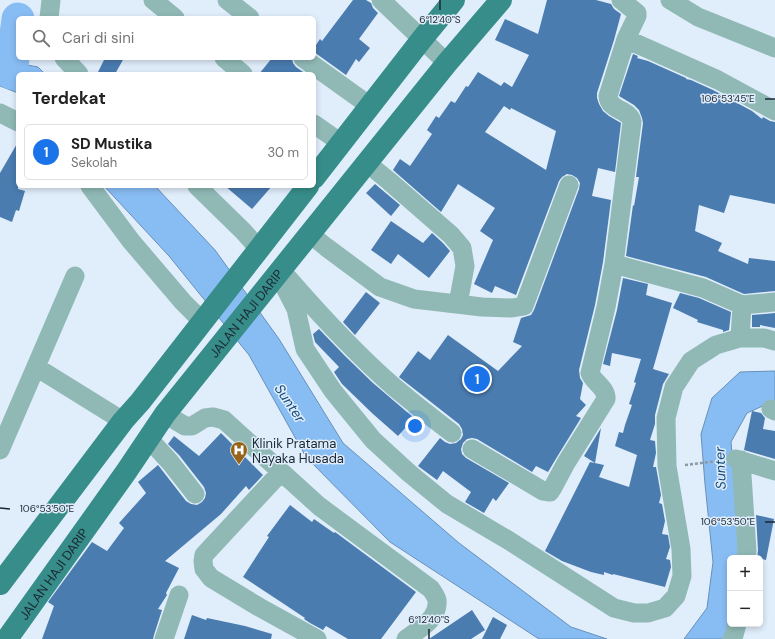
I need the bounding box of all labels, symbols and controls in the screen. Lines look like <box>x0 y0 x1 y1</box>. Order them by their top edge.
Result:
text: 6°12'40"S <box>419 13 461 26</box>
search box <box>16 16 316 60</box>
icon: search <box>30 27 52 49</box>
text: Cari di sini <box>62 28 134 48</box>
text: Terdekat <box>32 87 106 109</box>
text: 106°53'45"E <box>701 92 755 105</box>
text: SD Mustika <box>71 134 152 154</box>
text: 1 <box>44 144 48 161</box>
text: 30 m <box>267 144 299 161</box>
text: Sekolah <box>71 154 117 171</box>
street label: JALAN HAJI DARIP <box>205 265 287 361</box>
pin: 1 <box>464 364 490 394</box>
water label: Sunter <box>271 380 310 426</box>
your location <box>405 416 425 436</box>
place label: Klinik Pratama Nayaka Husada <box>252 435 344 467</box>
hospital icon: Klinik Pratama Nayaka Husada <box>229 440 249 465</box>
water label: Sunter <box>710 446 730 490</box>
text: 106°53'50"E <box>20 502 75 515</box>
text: 106°53'50"E <box>701 515 756 528</box>
street label: JALAN HAJI DARIP <box>15 524 92 623</box>
map controls <box>727 555 763 627</box>
button: + <box>727 555 763 591</box>
button: − <box>727 591 763 627</box>
text: 6°12'40"S <box>408 613 450 626</box>

